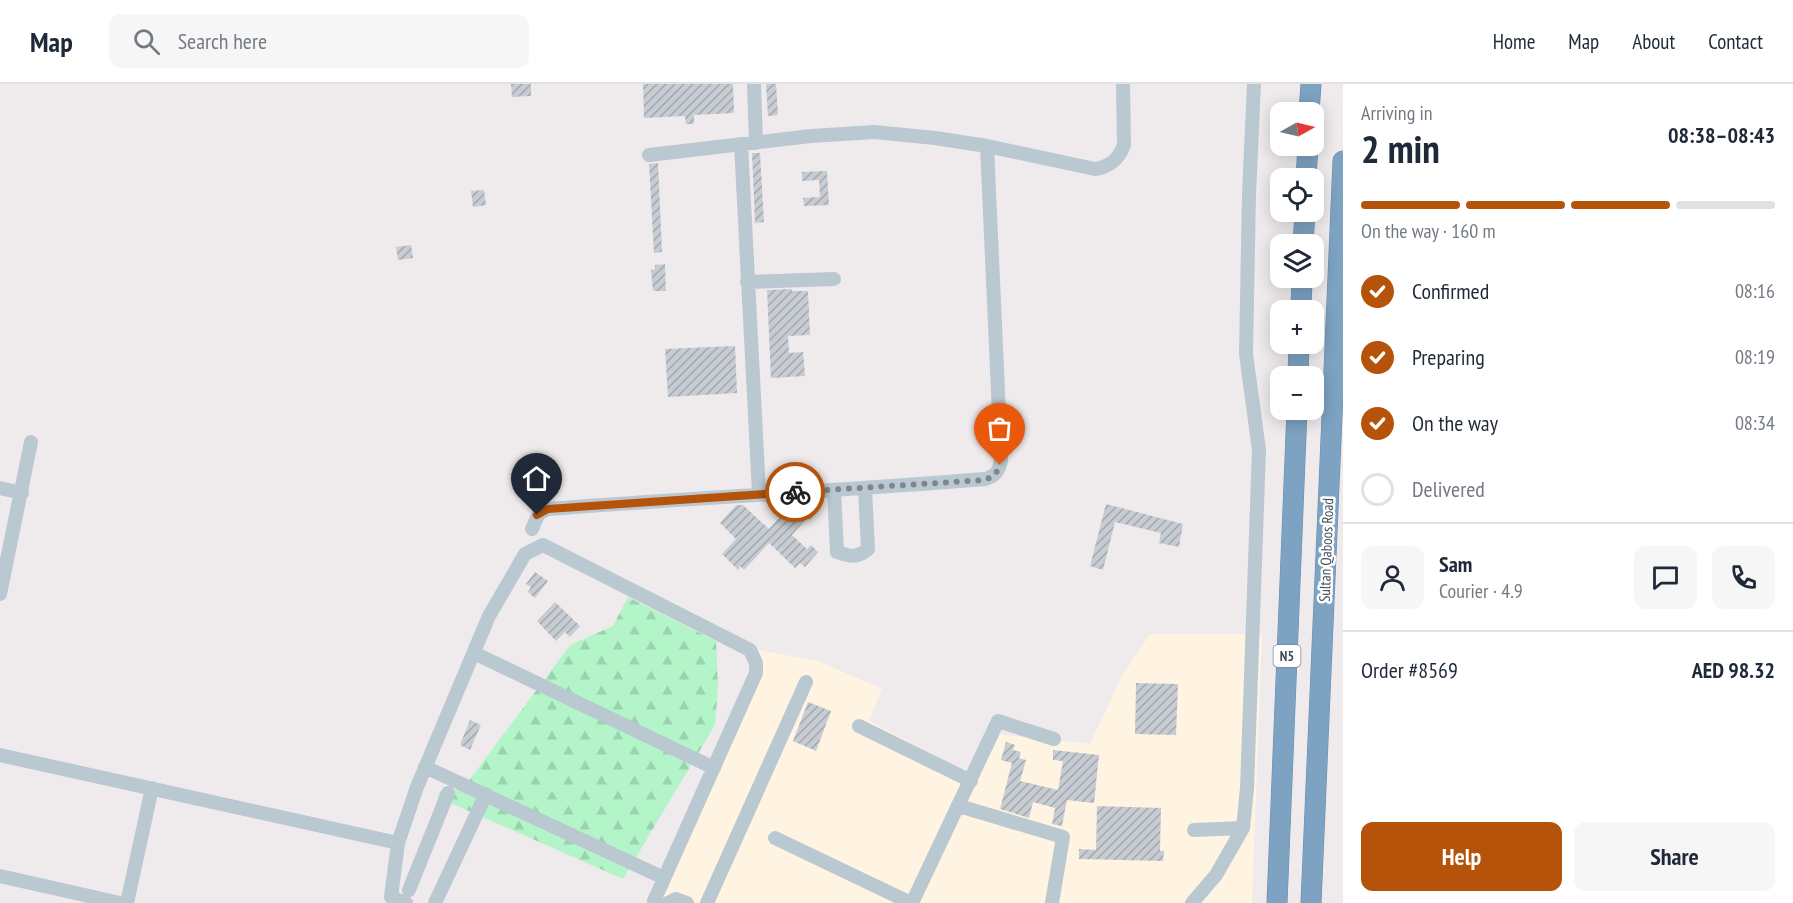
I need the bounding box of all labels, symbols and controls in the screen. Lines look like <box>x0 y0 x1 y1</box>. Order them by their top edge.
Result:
search box <box>109 14 529 68</box>
text: Map <box>30 23 73 60</box>
icon: search <box>130 25 163 58</box>
text: Search here <box>178 27 267 55</box>
text: Home <box>1493 28 1535 55</box>
text: Map <box>1568 28 1599 55</box>
text: About <box>1632 28 1675 55</box>
text: Contact <box>1708 28 1763 55</box>
text: Arriving in <box>1361 100 1433 126</box>
north arrow <box>1270 102 1324 156</box>
map controls <box>1270 102 1324 420</box>
text: 08:38–08:43 <box>1668 121 1775 149</box>
text: 2 min <box>1361 123 1440 174</box>
button: locate <box>1270 168 1324 222</box>
text: On the way · 160 m <box>1361 218 1496 244</box>
button: layers <box>1270 234 1324 288</box>
icon: check <box>1361 275 1394 308</box>
text: Confirmed <box>1412 277 1489 305</box>
text: 08:16 <box>1735 278 1775 304</box>
button: + <box>1270 300 1324 354</box>
icon: check <box>1361 341 1394 374</box>
text: Preparing <box>1412 343 1485 371</box>
text: 08:19 <box>1735 344 1775 370</box>
button: − <box>1270 366 1324 420</box>
pin <box>974 403 1025 465</box>
icon: check <box>1361 407 1394 440</box>
text: On the way <box>1412 409 1498 437</box>
text: 08:34 <box>1735 410 1775 436</box>
icon: bag <box>983 412 1016 445</box>
pin <box>511 453 562 515</box>
icon: home <box>520 462 553 495</box>
courier <box>765 462 825 522</box>
text: Delivered <box>1412 475 1485 503</box>
icon: bike <box>779 476 812 509</box>
street label: Sultan Qaboos Road <box>1315 498 1337 602</box>
button: person <box>1361 546 1424 609</box>
button: chat <box>1634 546 1697 609</box>
button: phone <box>1712 546 1775 609</box>
text: Sam <box>1439 550 1472 578</box>
text: Courier · 4.9 <box>1439 578 1523 604</box>
road number: N5 <box>1274 645 1300 667</box>
text: Order #8569 <box>1361 656 1458 684</box>
text: AED 98.32 <box>1692 656 1775 684</box>
button: Help <box>1361 822 1562 891</box>
button: Share <box>1574 822 1775 891</box>

